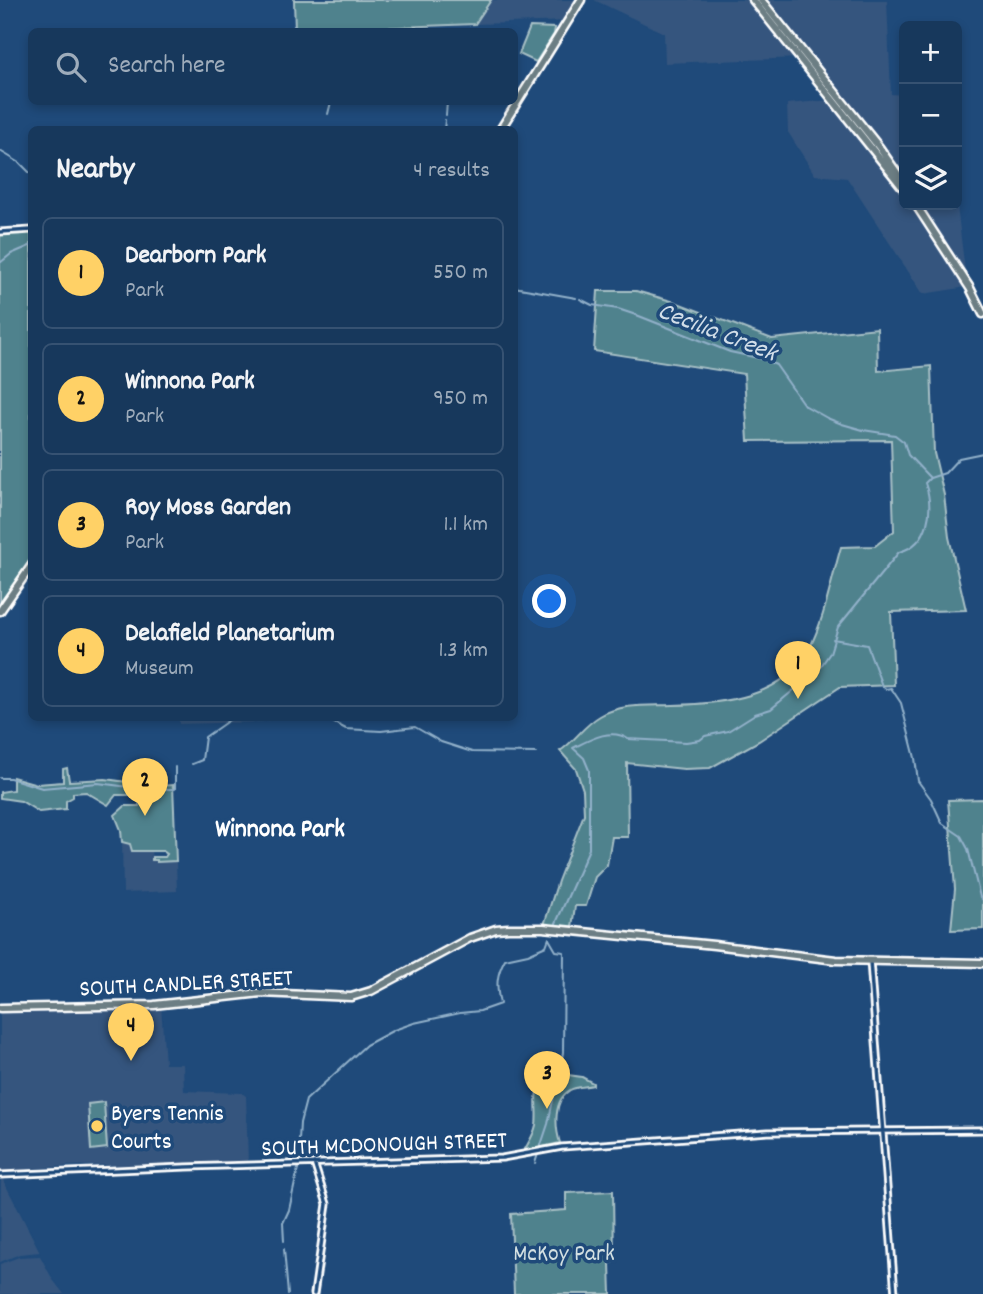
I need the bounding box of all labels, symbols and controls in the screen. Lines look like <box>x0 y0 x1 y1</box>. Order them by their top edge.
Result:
map controls <box>899 21 962 210</box>
button: + <box>899 21 962 84</box>
search box <box>28 28 518 105</box>
icon: search <box>52 48 90 86</box>
text: Search here <box>108 48 226 85</box>
button: − <box>899 84 962 147</box>
button: layers <box>899 147 962 210</box>
text: Nearby <box>56 150 134 193</box>
text: 4 results <box>413 155 490 188</box>
text: Dearborn Park <box>125 238 266 275</box>
text: 1 <box>78 257 84 290</box>
text: 550 m <box>433 257 488 290</box>
text: Park <box>125 275 164 308</box>
water label: Cecilia Creek <box>652 294 784 374</box>
text: Winnona Park <box>125 364 255 401</box>
text: 2 <box>76 383 86 416</box>
text: 950 m <box>433 383 488 416</box>
text: Park <box>125 401 164 434</box>
text: Roy Moss Garden <box>125 490 291 527</box>
text: 3 <box>76 509 86 542</box>
text: 1.1 km <box>444 509 488 542</box>
text: Park <box>125 527 164 560</box>
your location <box>532 584 566 618</box>
text: Delafield Planetarium <box>125 616 335 653</box>
text: 4 <box>76 635 86 668</box>
text: 1.3 km <box>438 635 488 668</box>
pin: 1 <box>775 641 821 699</box>
text: Museum <box>125 653 194 686</box>
pin: 2 <box>122 758 168 816</box>
district label: Winnona Park <box>215 812 345 849</box>
street label: SOUTH CANDLER STREET <box>79 962 294 1008</box>
pin: 4 <box>108 1003 154 1061</box>
pin: 3 <box>524 1051 570 1109</box>
place label: Byers Tennis Courts <box>111 1098 224 1160</box>
marker: Byers Tennis Courts <box>89 1118 105 1134</box>
street label: SOUTH MCDONOUGH STREET <box>261 1125 508 1167</box>
park label: McKoy Park <box>513 1238 615 1272</box>

